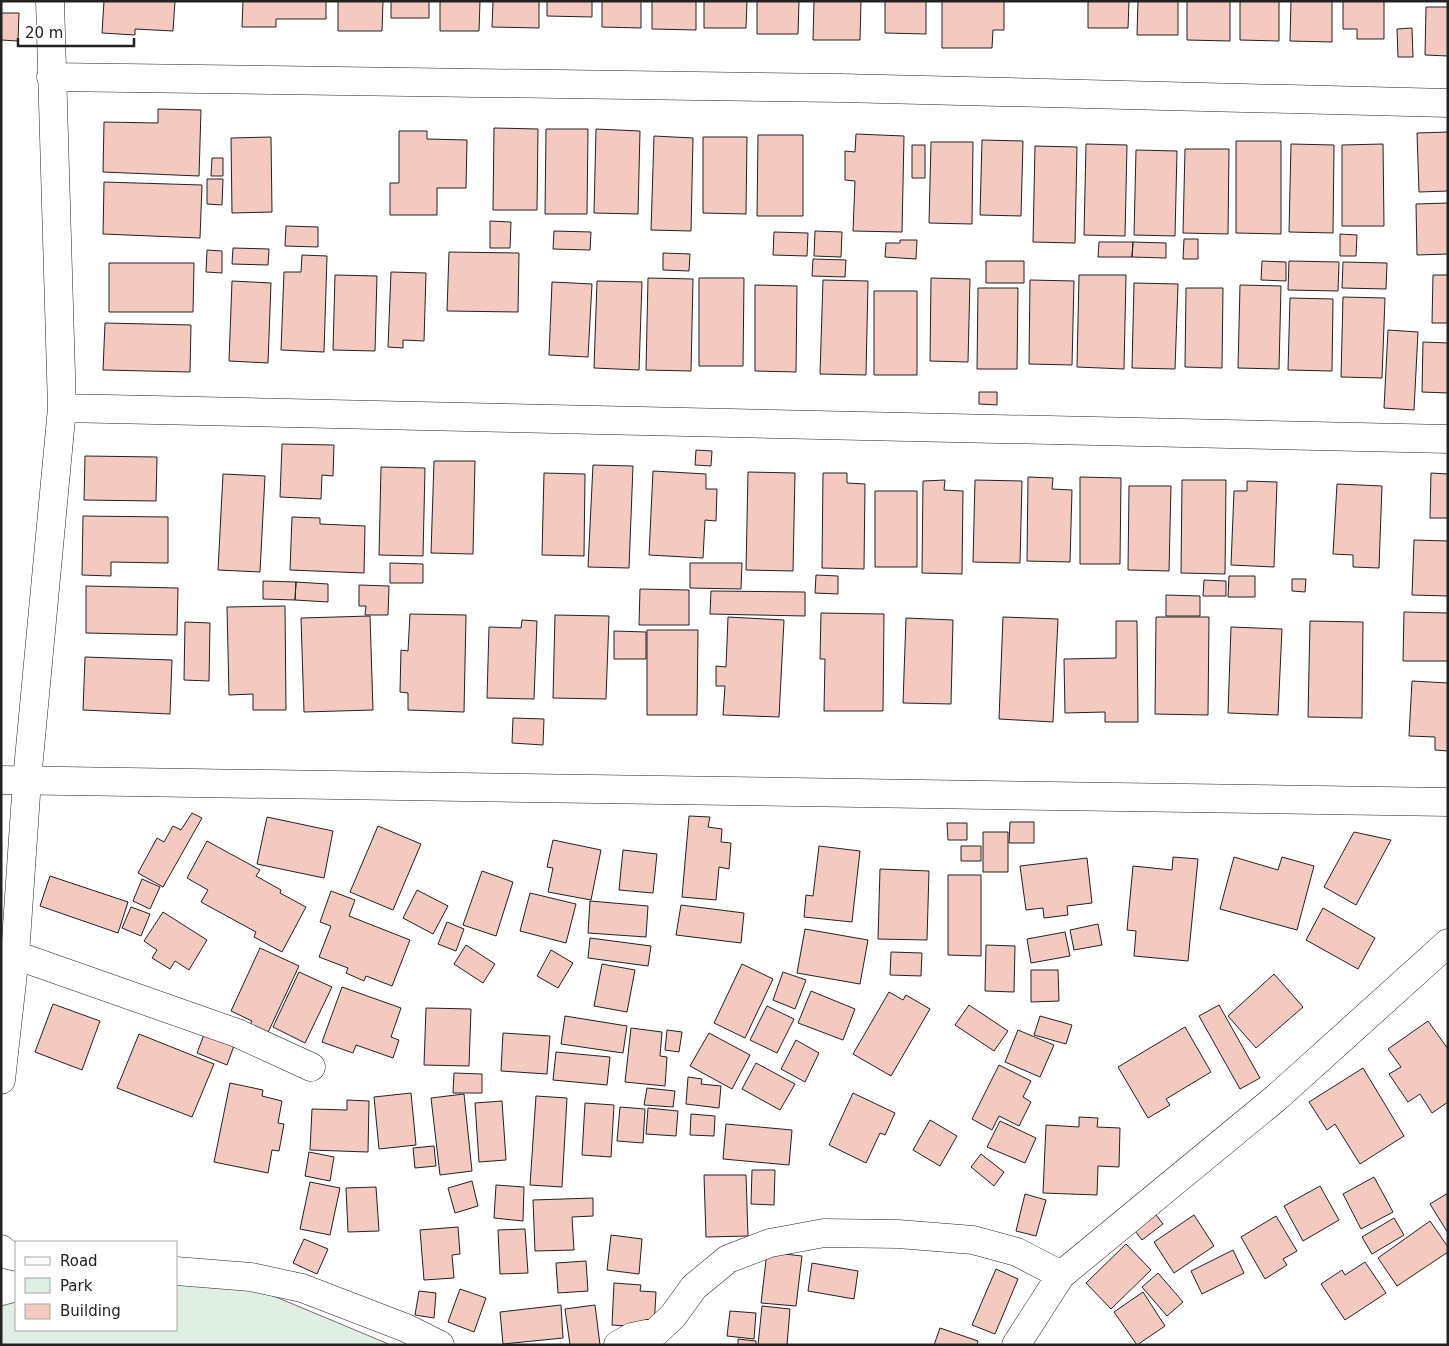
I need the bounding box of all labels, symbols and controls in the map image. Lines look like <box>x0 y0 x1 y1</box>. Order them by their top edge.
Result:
scale bar <box>18 15 134 47</box>
text: 20 m <box>25 24 63 42</box>
legend <box>15 1241 178 1331</box>
text: Road <box>60 1252 98 1270</box>
text: Park <box>60 1277 93 1295</box>
text: Building <box>60 1302 121 1320</box>

